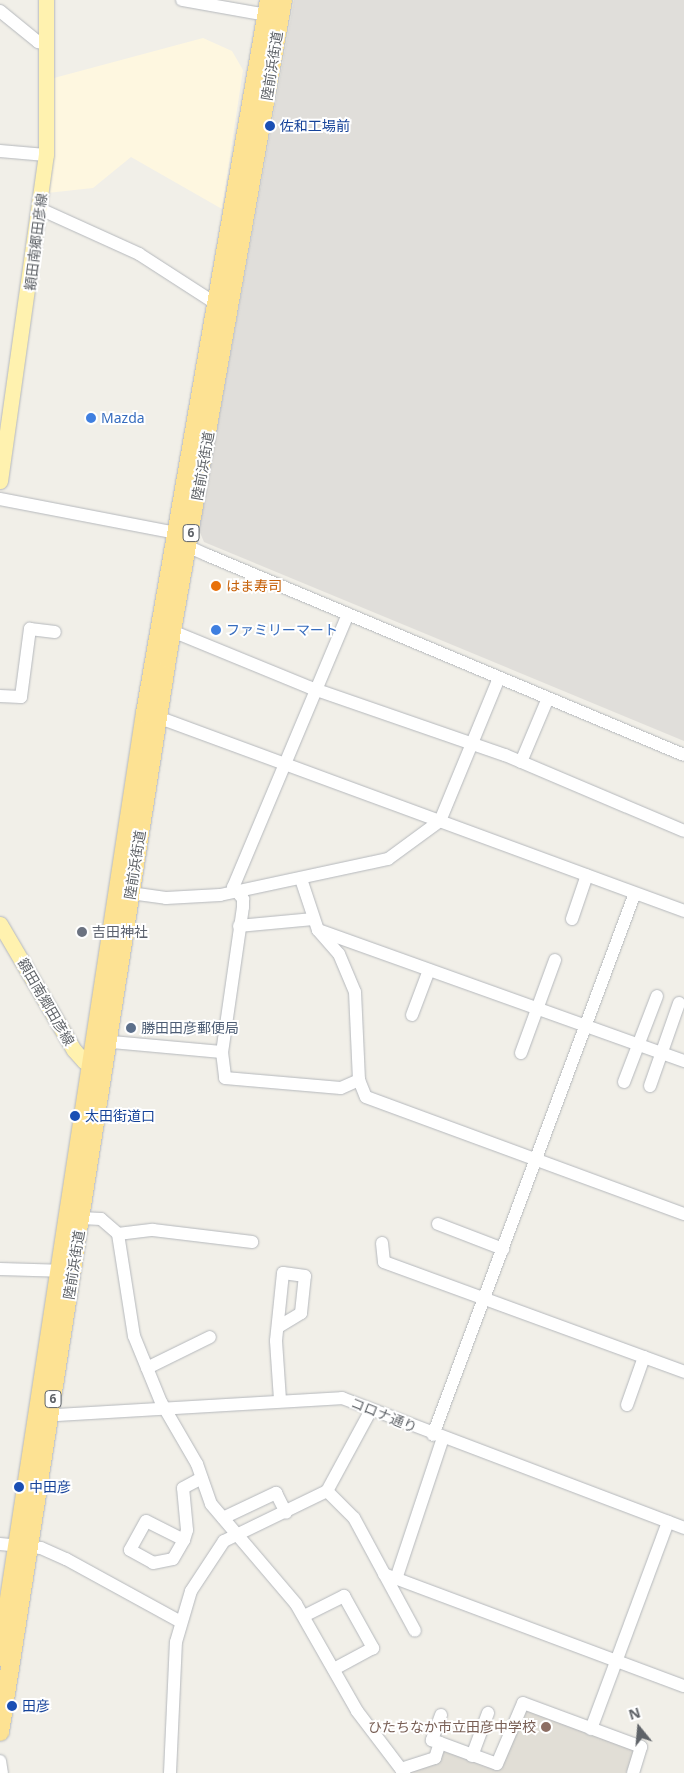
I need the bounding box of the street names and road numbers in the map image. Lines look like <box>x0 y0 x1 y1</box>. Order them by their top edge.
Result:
street label: 陸前浜街道 <box>258 30 286 102</box>
street label: 額田南郷田彦線 <box>22 192 50 292</box>
street label: 陸前浜街道 <box>189 430 217 502</box>
road number: 6 <box>182 524 200 542</box>
street label: 陸前浜街道 <box>121 829 149 901</box>
street label: 額田南郷田彦線 <box>14 955 78 1049</box>
street label: 陸前浜街道 <box>60 1229 88 1301</box>
road number: 6 <box>44 1390 62 1408</box>
street label: コロナ通り <box>348 1394 420 1436</box>

